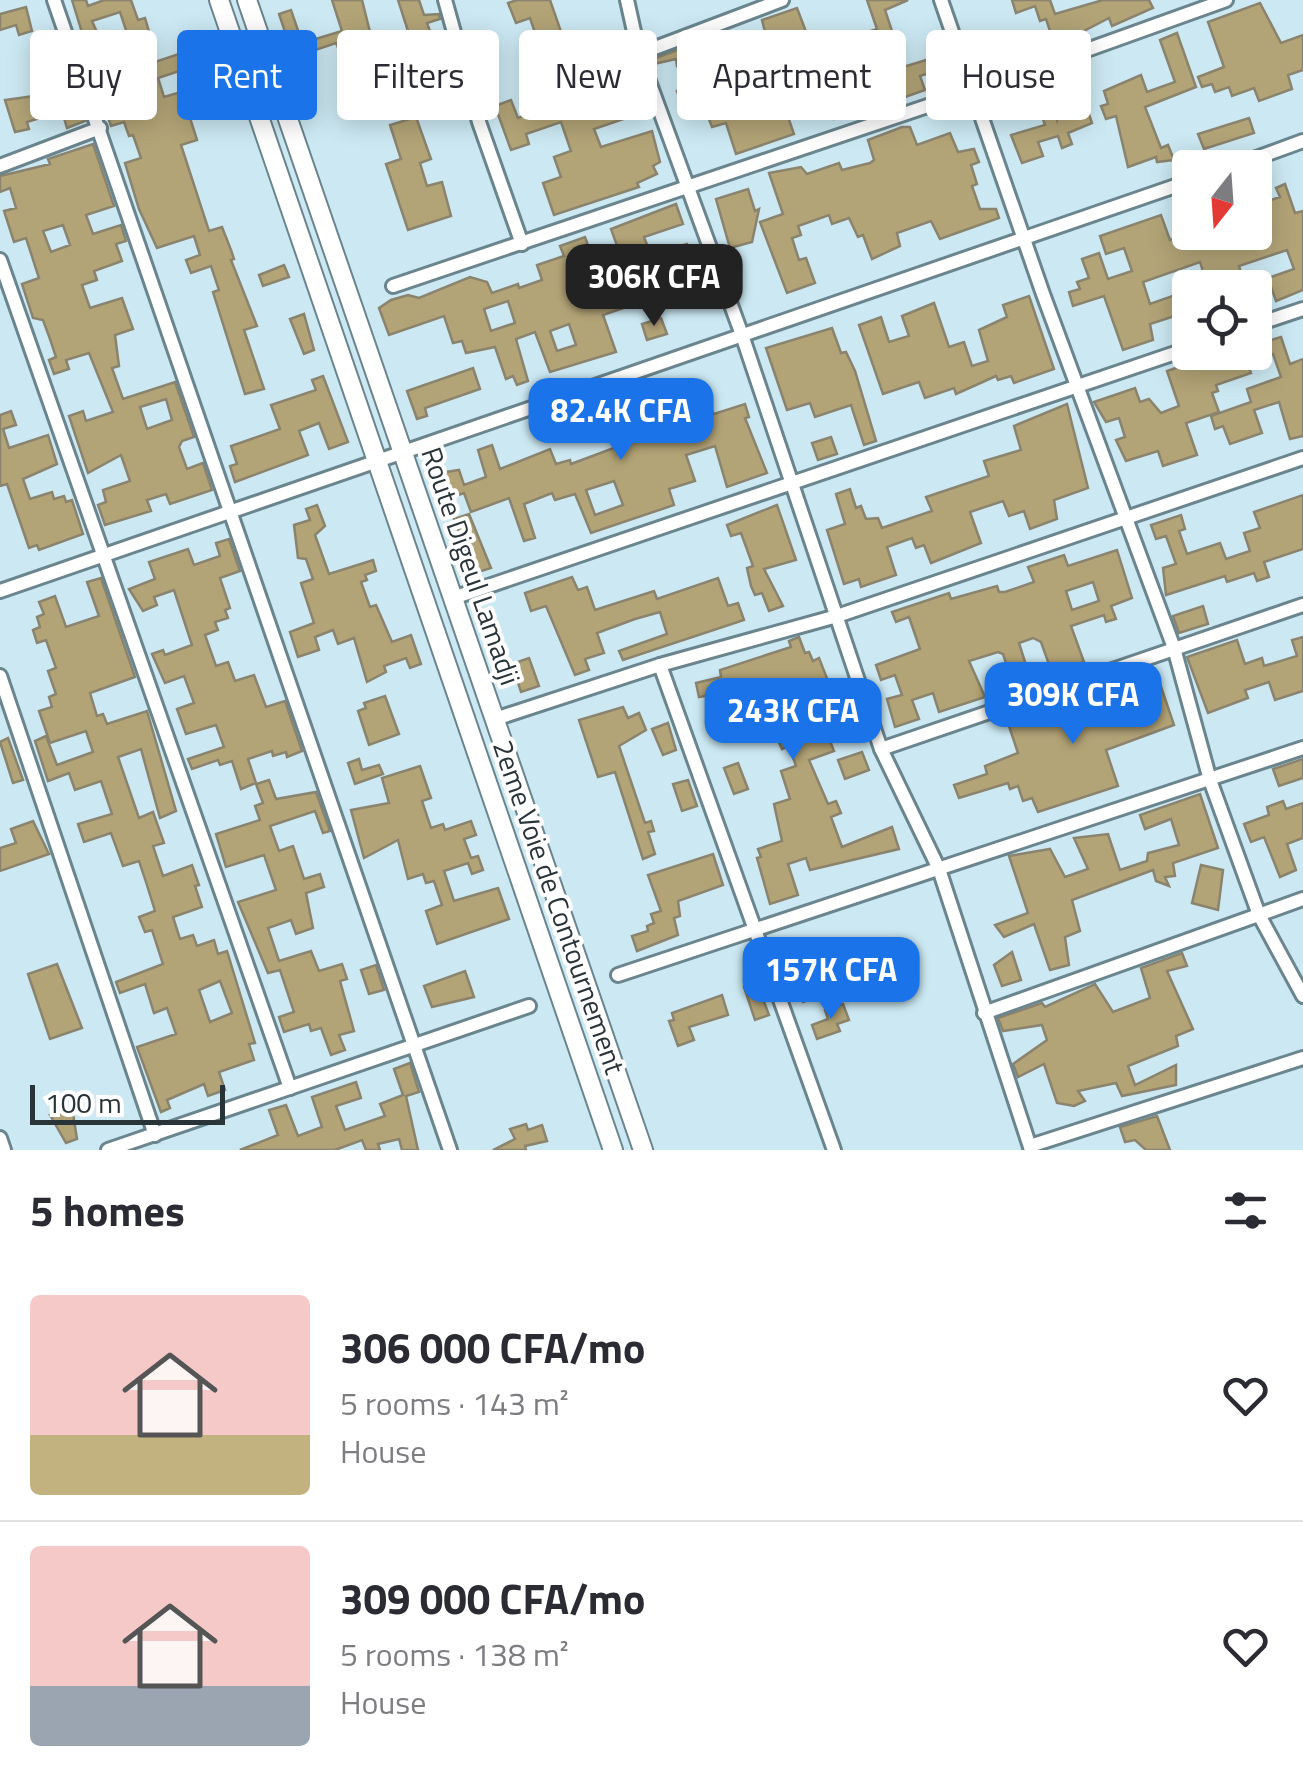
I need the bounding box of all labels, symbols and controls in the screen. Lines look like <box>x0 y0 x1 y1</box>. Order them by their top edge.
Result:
chip: Buy <box>30 30 157 120</box>
chip: Rent <box>177 30 317 120</box>
chip: Filters <box>337 30 499 120</box>
chip: New <box>519 30 657 120</box>
chip: Apartment <box>677 30 906 120</box>
chip: House <box>926 30 1091 120</box>
north arrow <box>1172 150 1272 250</box>
map controls <box>1172 150 1272 370</box>
pin: 306K CFA <box>551 244 757 329</box>
text: 306K CFA <box>588 252 720 300</box>
button: locate <box>1172 270 1272 370</box>
pin: 82.4K CFA <box>507 378 735 463</box>
text: 82.4K CFA <box>551 386 691 434</box>
street label: Route Digeul Lamadji <box>411 441 532 691</box>
pin: 309K CFA <box>970 662 1176 747</box>
text: 309K CFA <box>1007 670 1139 718</box>
pin: 243K CFA <box>690 678 896 763</box>
text: 243K CFA <box>727 686 859 734</box>
street label: 2eme Voie de Contournement <box>482 734 637 1080</box>
pin: 157K CFA <box>728 937 934 1022</box>
text: 157K CFA <box>765 945 897 993</box>
scale bar <box>30 1080 225 1124</box>
text: 100 m <box>45 1081 122 1124</box>
text: 5 homes <box>30 1178 185 1242</box>
icon: filters <box>1218 1183 1273 1238</box>
text: 306 000 CFA/mo <box>340 1315 645 1379</box>
icon: home <box>110 1335 230 1455</box>
icon: heart <box>1218 1368 1273 1423</box>
text: 5 rooms · 143 m² <box>340 1379 569 1427</box>
text: House <box>340 1427 426 1475</box>
text: 309 000 CFA/mo <box>340 1566 645 1630</box>
icon: home <box>110 1586 230 1706</box>
icon: heart <box>1218 1619 1273 1674</box>
text: 5 rooms · 138 m² <box>340 1630 569 1678</box>
text: House <box>340 1678 426 1726</box>

